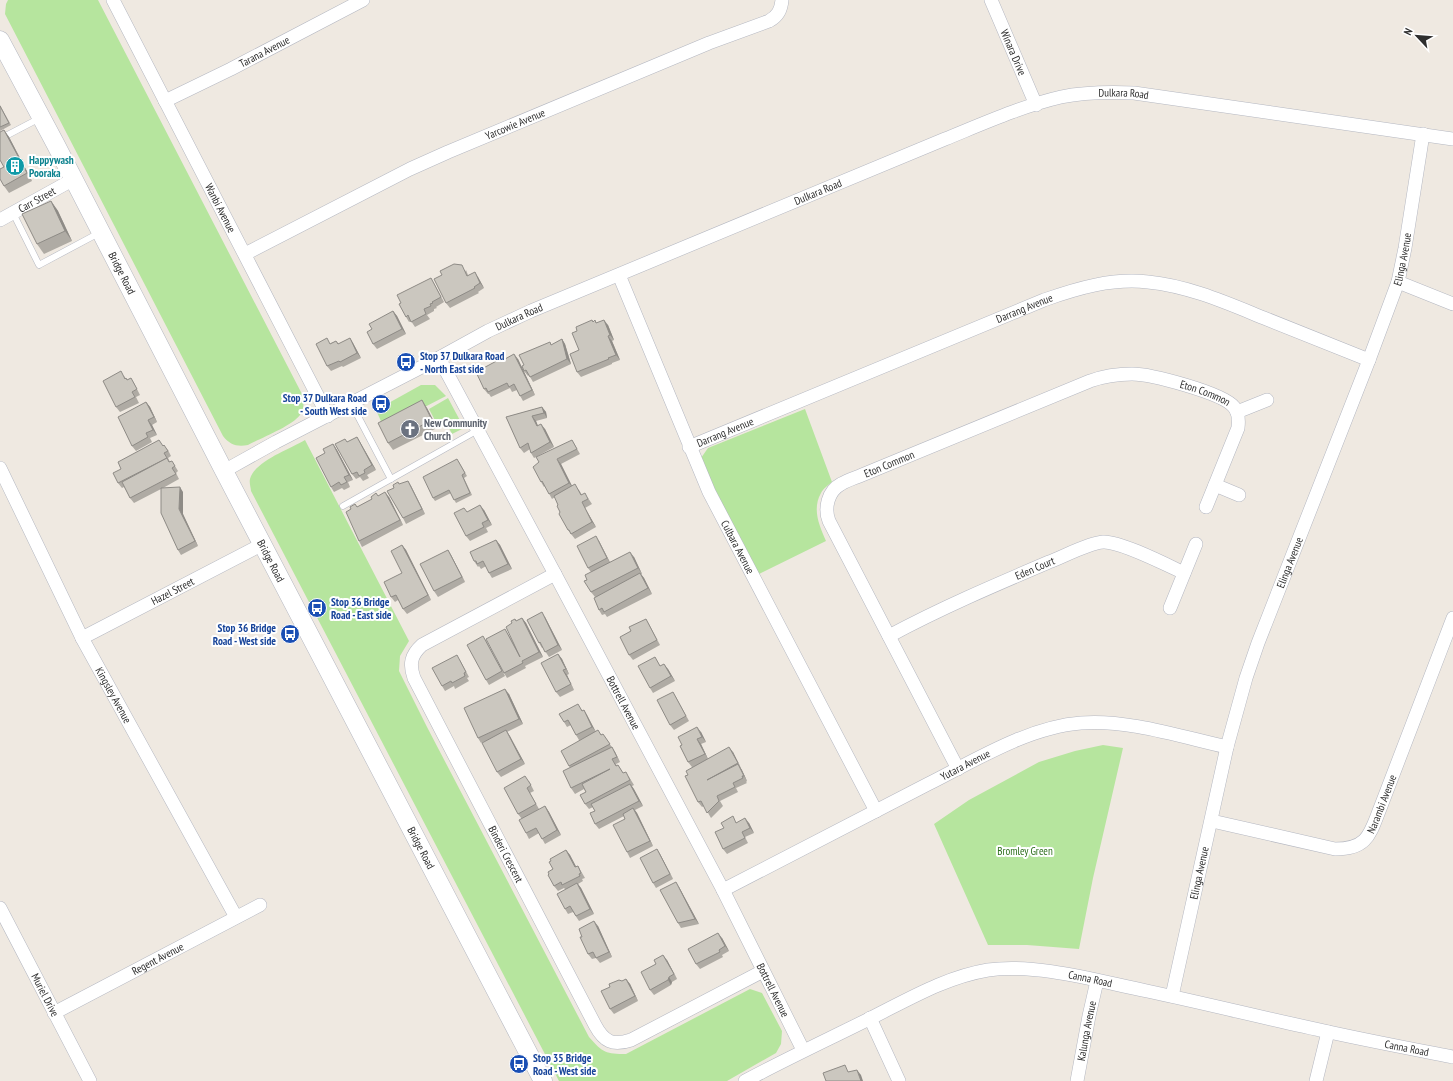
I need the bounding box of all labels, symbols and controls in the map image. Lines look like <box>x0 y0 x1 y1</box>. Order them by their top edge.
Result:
north arrow <box>1397 16 1437 56</box>
text: N <box>1400 26 1416 37</box>
street label: Winara Drive <box>997 27 1030 78</box>
street label: Tarana Avenue <box>237 32 292 70</box>
street label: Dulkara Road <box>1098 85 1150 102</box>
street label: Yarcowie Avenue <box>483 105 548 143</box>
place label: Happywash Pooraka <box>29 153 74 180</box>
building icon: Happywash Pooraka <box>4 155 26 177</box>
street label: Dulkara Road <box>792 176 844 208</box>
street label: Wanbi Avenue <box>202 181 239 235</box>
street label: Carr Street <box>16 184 58 216</box>
street label: Elinga Avenue <box>1390 231 1414 288</box>
street label: Bridge Road <box>105 249 139 297</box>
street label: Darrang Avenue <box>994 290 1055 326</box>
street label: Dulkara Road <box>493 300 545 334</box>
place label: Stop 37 Dulkara Road - North East side <box>420 349 504 376</box>
bus stop icon: Stop 37 Dulkara Road - North East side <box>395 351 417 373</box>
street label: Eton Common <box>1178 377 1233 409</box>
place label: Stop 37 Dulkara Road - South West side <box>283 391 367 418</box>
bus stop icon: Stop 37 Dulkara Road - South West side <box>370 393 392 415</box>
street label: Darrang Avenue <box>695 414 756 450</box>
place label: New Community Church <box>424 416 488 443</box>
church icon: New Community Church <box>399 418 421 440</box>
street label: Eton Common <box>862 447 916 480</box>
street label: Culbara Avenue <box>718 518 758 577</box>
street label: Elinga Avenue <box>1273 535 1306 590</box>
street label: Bridge Road <box>254 537 288 584</box>
street label: Eden Court <box>1013 554 1057 583</box>
street label: Hazel Street <box>149 574 196 608</box>
place label: Stop 36 Bridge Road - East side <box>331 595 392 622</box>
bus stop icon: Stop 36 Bridge Road - East side <box>306 597 328 619</box>
place label: Stop 36 Bridge Road - West side <box>213 621 276 648</box>
bus stop icon: Stop 36 Bridge Road - West side <box>279 623 301 645</box>
street label: Kingsley Avenue <box>92 665 135 726</box>
street label: Bottrell Avenue <box>604 674 644 732</box>
street label: Yutara Avenue <box>938 746 993 783</box>
street label: Narambi Avenue <box>1364 772 1400 836</box>
street label: Binderi Crescent <box>485 823 526 885</box>
street label: Bridge Road <box>404 824 438 872</box>
park label: Bromley Green <box>997 844 1053 858</box>
street label: Elinga Avenue <box>1187 845 1212 901</box>
street label: Regent Avenue <box>129 939 186 978</box>
street label: Bottrell Avenue <box>754 961 793 1020</box>
street label: Canna Road <box>1067 967 1114 990</box>
street label: Muriel Drive <box>28 971 62 1019</box>
street label: Kalunga Avenue <box>1074 999 1099 1062</box>
street label: Canna Road <box>1384 1037 1430 1059</box>
place label: Stop 35 Bridge Road - West side <box>533 1051 596 1078</box>
bus stop icon: Stop 35 Bridge Road - West side <box>508 1053 530 1075</box>

